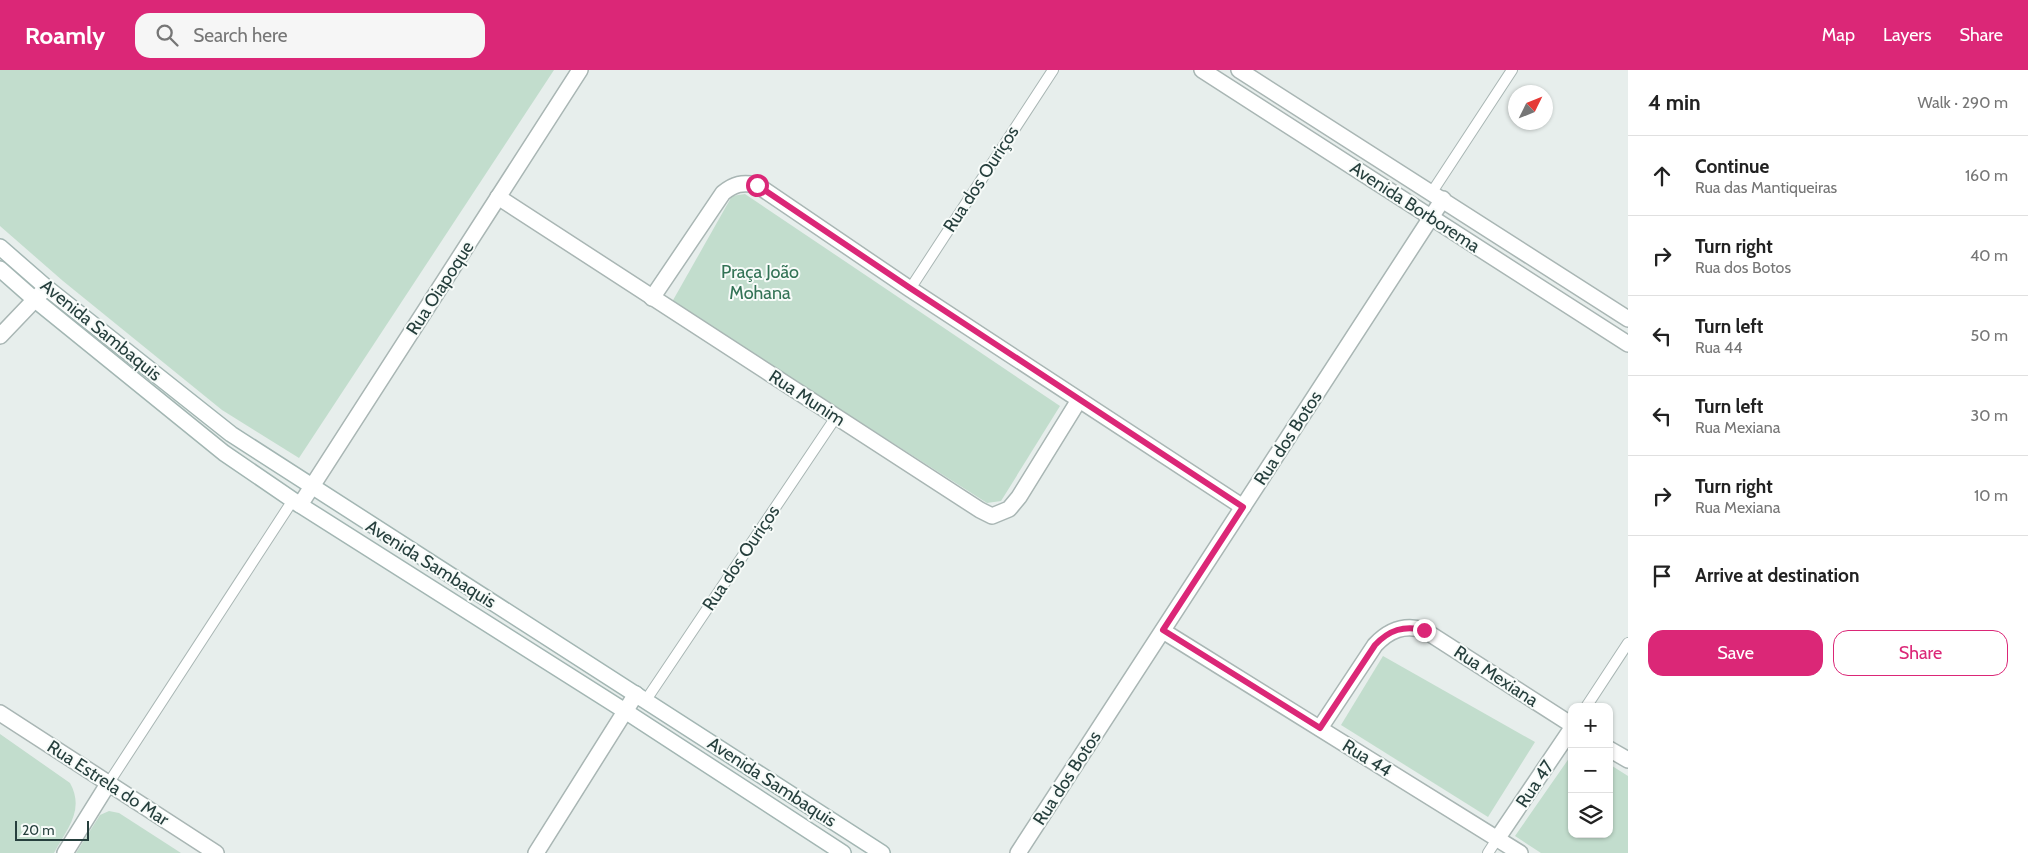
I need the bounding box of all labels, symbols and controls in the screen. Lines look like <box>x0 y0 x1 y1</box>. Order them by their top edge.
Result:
search box <box>135 13 485 58</box>
text: Roamly <box>25 21 105 50</box>
icon: search <box>153 21 181 49</box>
text: Search here <box>193 24 288 47</box>
text: Map <box>1822 24 1855 46</box>
text: Layers <box>1883 24 1932 46</box>
text: Share <box>1960 24 2003 46</box>
north arrow <box>1508 85 1553 130</box>
text: 4 min <box>1648 90 1701 115</box>
text: Walk · 290 m <box>1918 93 2008 112</box>
street label: Rua dos Ouriços <box>938 122 1024 236</box>
text: Continue <box>1695 155 1769 178</box>
street label: Avenida Borborema <box>1346 157 1484 257</box>
icon: ahead <box>1648 162 1676 190</box>
text: 160 m <box>1965 166 2008 185</box>
route start <box>746 174 769 197</box>
text: Rua das Mantiqueiras <box>1695 178 1837 197</box>
text: Turn right <box>1695 235 1773 258</box>
street label: Rua Oiapoque <box>401 237 479 339</box>
icon: right <box>1648 242 1676 270</box>
text: 40 m <box>1970 246 2008 265</box>
text: Rua dos Botos <box>1695 258 1791 277</box>
park label: Praça João Mohana <box>721 261 799 304</box>
street label: Avenida Sambaquis <box>36 274 166 386</box>
text: Turn left <box>1695 315 1763 338</box>
icon: left <box>1648 322 1676 350</box>
text: 50 m <box>1971 326 2008 345</box>
text: Rua 44 <box>1695 338 1743 357</box>
street label: Rua Munim <box>765 365 849 431</box>
street label: Rua dos Botos <box>1249 387 1327 489</box>
text: Turn left <box>1695 395 1763 418</box>
icon: left <box>1648 402 1676 430</box>
text: 30 m <box>1971 406 2008 425</box>
text: Rua Mexiana <box>1695 418 1780 437</box>
text: Turn right <box>1695 475 1773 498</box>
icon: right <box>1648 482 1676 510</box>
text: 10 m <box>1974 486 2008 505</box>
text: Rua Mexiana <box>1695 498 1780 517</box>
street label: Rua dos Ouriços <box>698 501 784 615</box>
street label: Avenida Sambaquis <box>362 515 500 613</box>
icon: arrive <box>1648 562 1676 590</box>
text: Arrive at destination <box>1695 564 1859 587</box>
route end <box>1413 619 1436 642</box>
button: Save <box>1648 630 1823 676</box>
button: Share <box>1833 630 2008 676</box>
street label: Rua Mexiana <box>1450 641 1543 712</box>
map controls <box>1568 703 1613 838</box>
button: + <box>1568 703 1613 748</box>
street label: Rua dos Botos <box>1028 727 1106 829</box>
street label: Avenida Sambaquis <box>703 732 841 832</box>
street label: Rua 44 <box>1338 734 1396 782</box>
street label: Rua Estrela do Mar <box>43 736 173 831</box>
button: − <box>1568 748 1613 793</box>
street label: Rua 47 <box>1511 756 1559 812</box>
button: layers <box>1568 793 1613 838</box>
scale bar <box>15 818 89 841</box>
text: 20 m <box>22 821 55 839</box>

